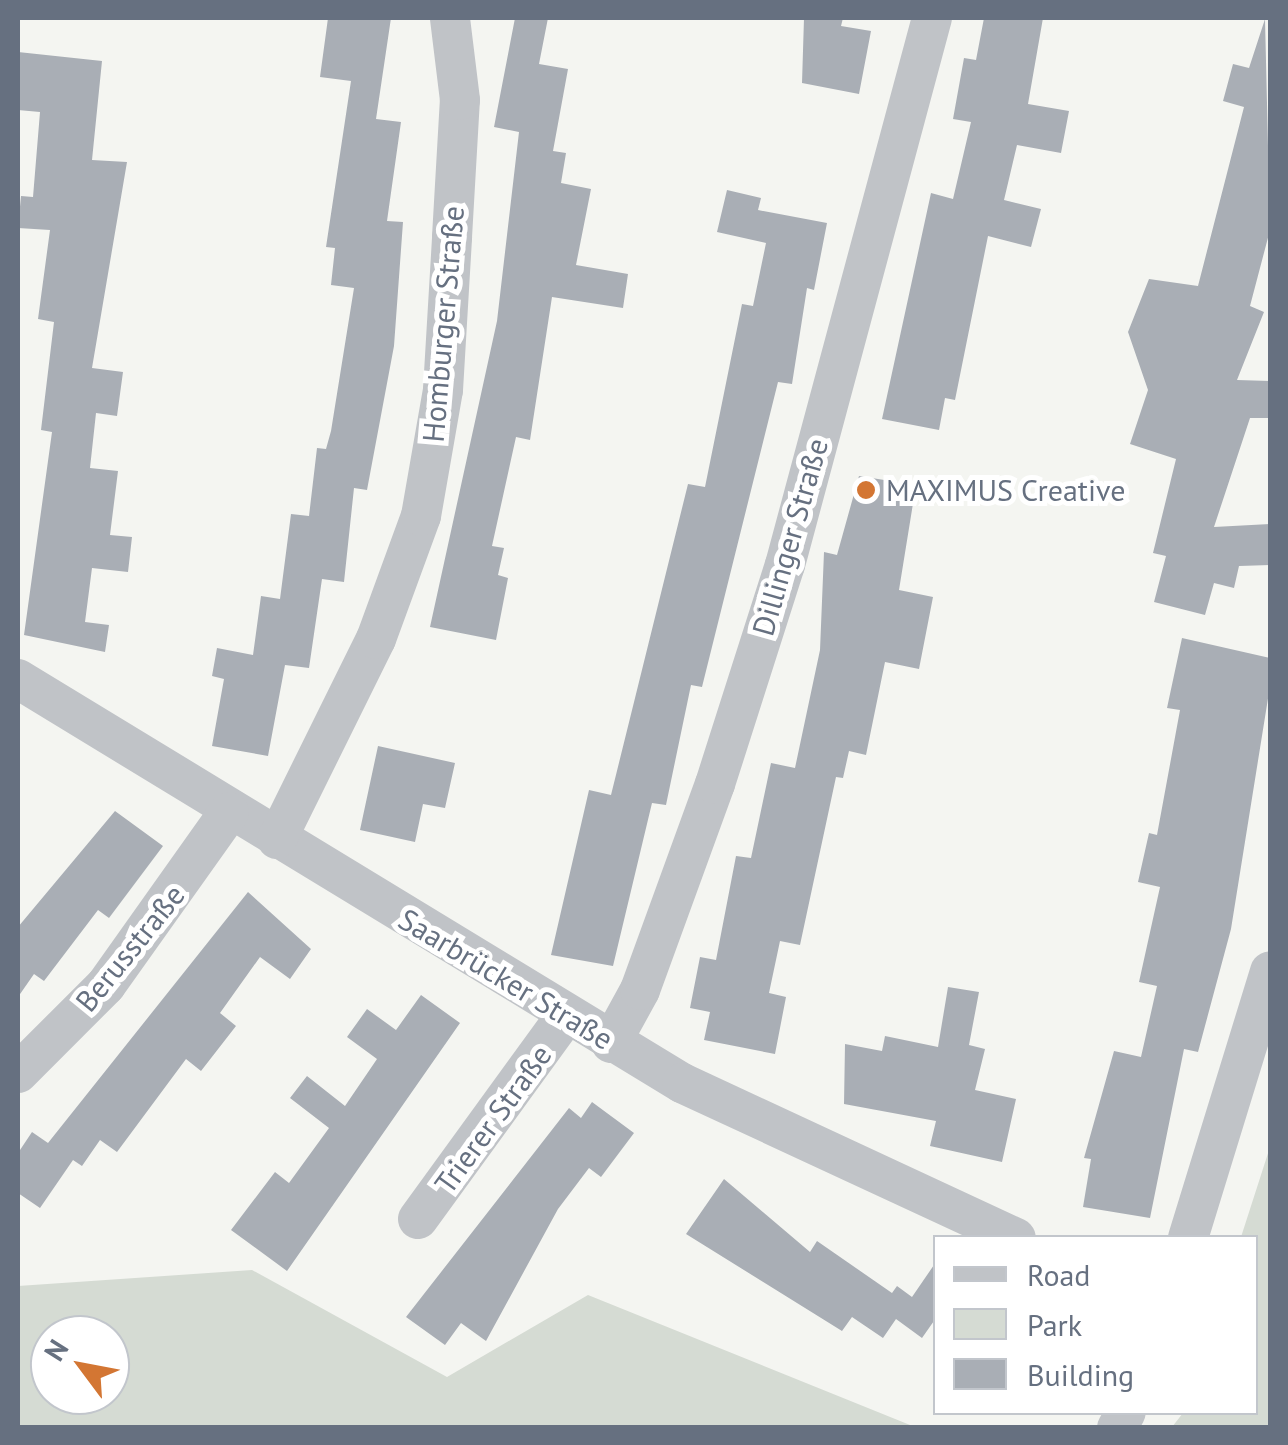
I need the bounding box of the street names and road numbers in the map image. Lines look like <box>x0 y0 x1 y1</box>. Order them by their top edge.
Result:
street label: Homburger Straße <box>415 204 471 444</box>
street label: Dillinger Straße <box>745 434 835 640</box>
street label: Berusstraße <box>68 877 192 1019</box>
street label: Saarbrücker Straße <box>392 901 620 1057</box>
street label: Trierer Straße <box>427 1038 559 1200</box>

